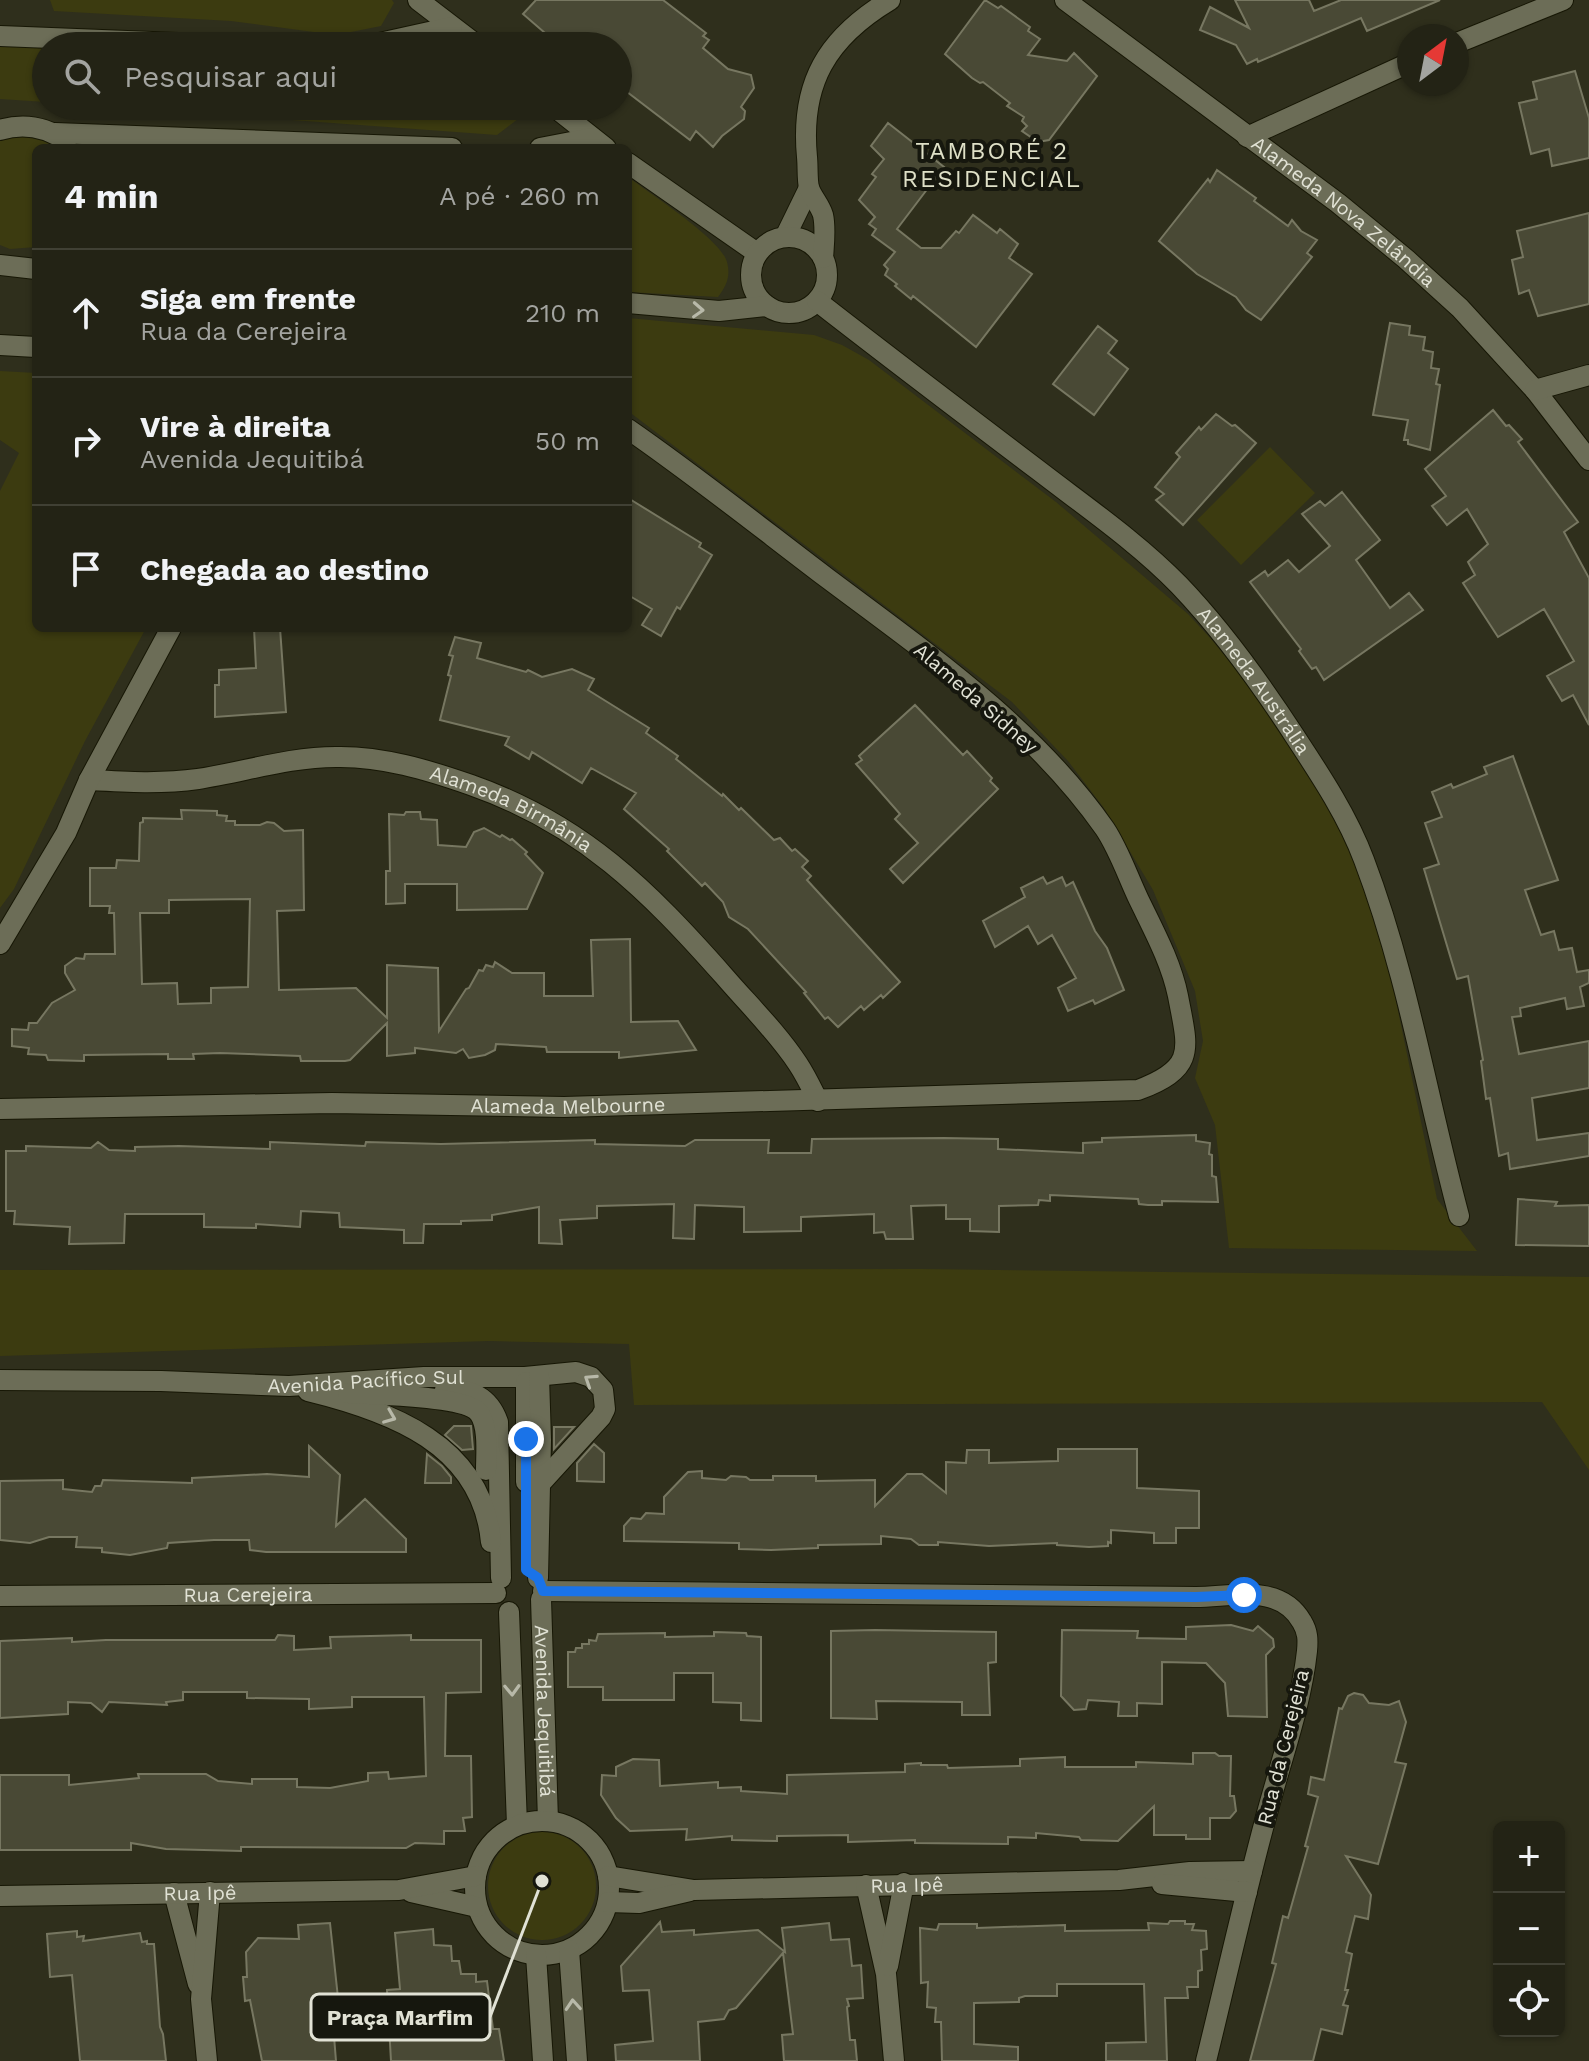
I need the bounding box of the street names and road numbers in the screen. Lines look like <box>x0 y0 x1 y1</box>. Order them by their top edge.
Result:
street label: Alameda Nova Zelândia <box>1247 131 1441 292</box>
street label: Alameda Austrália <box>1192 602 1315 759</box>
street label: Alameda Sidney <box>909 638 1043 759</box>
street label: Alameda Birmânia <box>427 760 597 857</box>
street label: Alameda Melbourne <box>470 1092 666 1119</box>
street label: Avenida Pacífico Sul <box>267 1365 464 1398</box>
street label: Rua Cerejeira <box>183 1582 313 1607</box>
street label: Avenida Jequitibá <box>530 1624 559 1798</box>
street label: Rua da Cerejeira <box>1252 1667 1314 1827</box>
street label: Rua Ipê <box>870 1872 944 1898</box>
street label: Rua Ipê <box>163 1880 237 1906</box>

